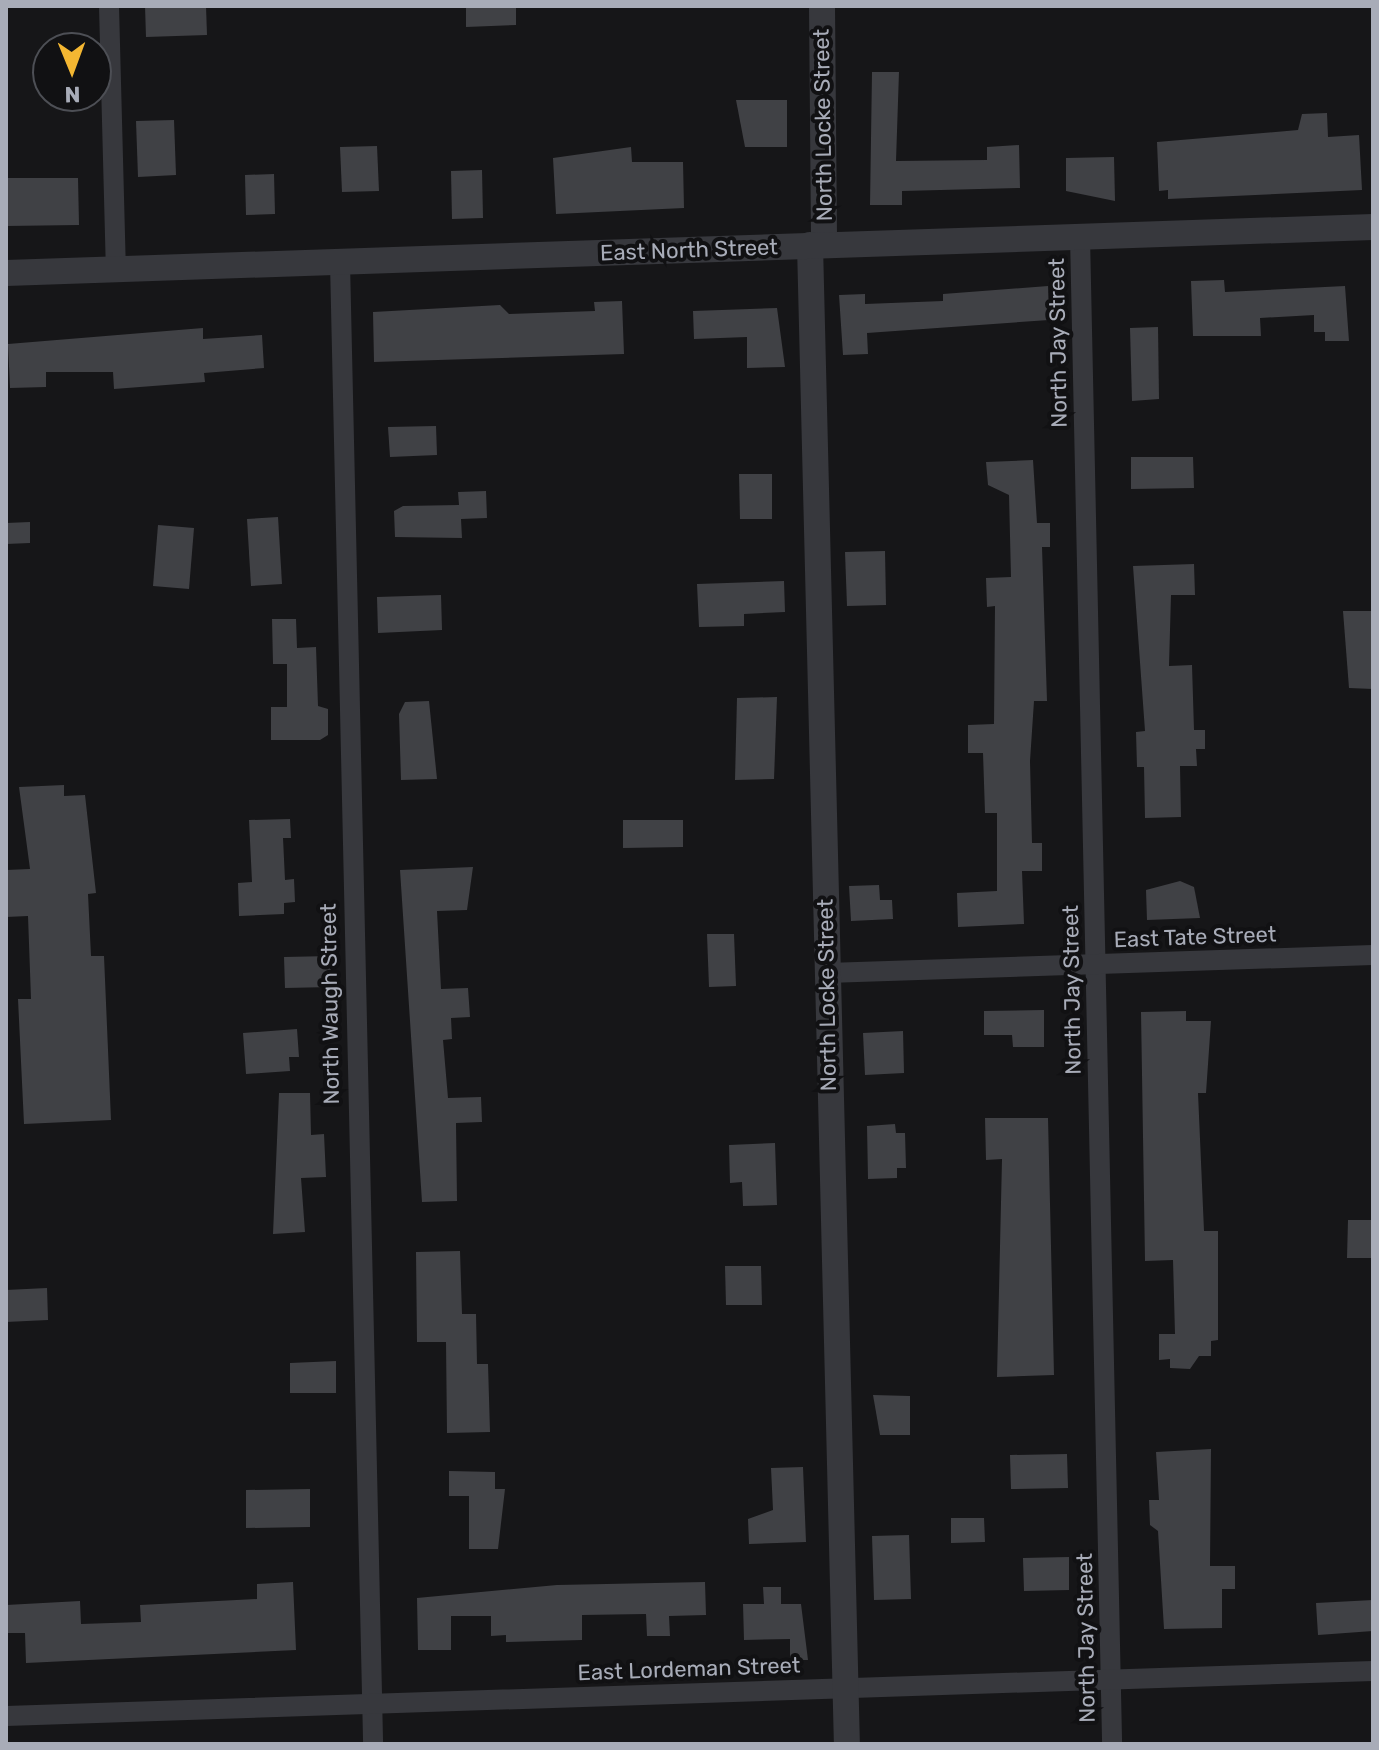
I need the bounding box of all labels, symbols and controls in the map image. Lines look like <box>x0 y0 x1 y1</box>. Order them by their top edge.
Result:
street label: North Locke Street <box>808 28 838 222</box>
north arrow <box>32 32 112 112</box>
text: N <box>64 81 81 108</box>
street label: East North Street <box>600 234 778 266</box>
street label: North Jay Street <box>1043 258 1073 428</box>
street label: North Locke Street <box>812 898 842 1092</box>
street label: North Waugh Street <box>315 903 345 1105</box>
street label: North Jay Street <box>1057 905 1087 1075</box>
street label: East Tate Street <box>1113 921 1277 953</box>
street label: North Jay Street <box>1071 1553 1101 1723</box>
street label: East Lordeman Street <box>577 1652 801 1686</box>

